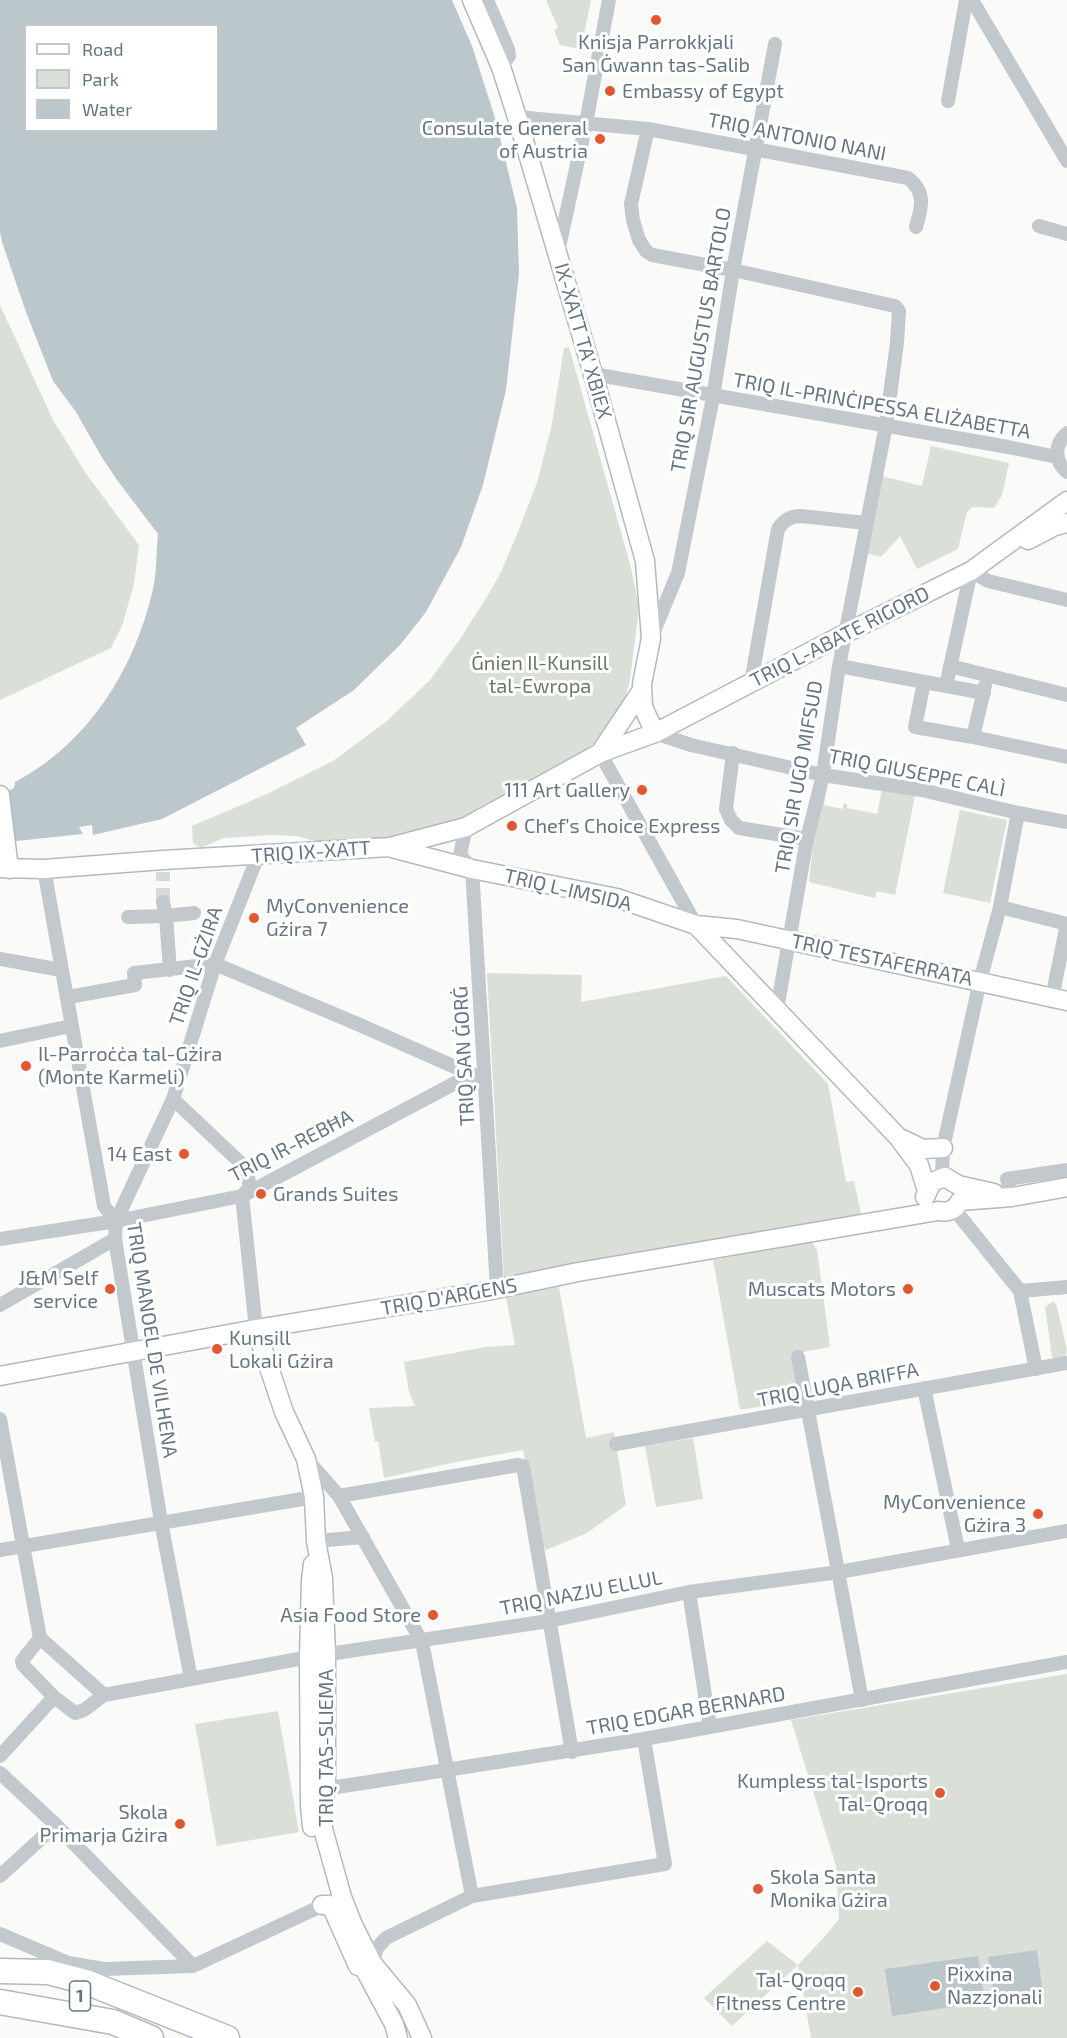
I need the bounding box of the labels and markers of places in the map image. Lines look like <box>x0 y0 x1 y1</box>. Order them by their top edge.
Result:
marker: Knisja Parrokkjali San Ġwann tas-Salib <box>649 13 663 27</box>
place label: Knisja Parrokkjali San Ġwann tas-Salib <box>562 30 750 77</box>
place label: Embassy of Egypt <box>622 79 784 103</box>
marker: Embassy of Egypt <box>603 84 617 98</box>
place label: Consulate General of Austria <box>422 116 588 163</box>
marker: Consulate General of Austria <box>593 132 607 146</box>
place label: 111 Art Gallery <box>504 778 630 802</box>
marker: 111 Art Gallery <box>635 783 649 797</box>
place label: Chef’s Choice Express <box>524 814 720 838</box>
marker: Chef’s Choice Express <box>505 819 519 833</box>
place label: MyConvenience Gżira 7 <box>266 894 409 941</box>
marker: MyConvenience Gżira 7 <box>247 911 261 925</box>
place label: Il-Parroċċa tal-Gżira (Monte Karmeli) <box>38 1042 222 1089</box>
marker: Il-Parroċċa tal-Gżira (Monte Karmeli) <box>19 1059 33 1073</box>
place label: 14 East <box>107 1142 172 1166</box>
marker: 14 East <box>177 1147 191 1161</box>
place label: Grands Suites <box>273 1182 398 1206</box>
marker: Grands Suites <box>254 1187 268 1201</box>
place label: J&M Self service <box>18 1266 98 1313</box>
place label: Muscats Motors <box>748 1277 896 1301</box>
marker: J&M Self service <box>103 1282 117 1296</box>
marker: Muscats Motors <box>901 1282 915 1296</box>
place label: Kunsill Lokali Gżira <box>229 1326 334 1373</box>
marker: Kunsill Lokali Gżira <box>210 1342 224 1356</box>
place label: MyConvenience Gżira 3 <box>883 1490 1026 1537</box>
marker: MyConvenience Gżira 3 <box>1031 1507 1045 1521</box>
place label: Asia Food Store <box>280 1603 421 1627</box>
marker: Asia Food Store <box>426 1608 440 1622</box>
place label: Kumpless tal-Isports Tal-Qroqq <box>737 1769 928 1816</box>
marker: Kumpless tal-Isports Tal-Qroqq <box>933 1786 947 1800</box>
place label: Skola Primarja Gżira <box>40 1800 168 1847</box>
marker: Skola Primarja Gżira <box>173 1817 187 1831</box>
place label: Skola Santa Monika Gżira <box>770 1865 888 1912</box>
marker: Skola Santa Monika Gżira <box>751 1882 765 1896</box>
place label: Pixxina Nazzjonali <box>947 1962 1042 2009</box>
place label: Tal-Qroqq FItness Centre <box>715 1968 846 2015</box>
marker: Pixxina Nazzjonali <box>928 1979 942 1993</box>
marker: Tal-Qroqq FItness Centre <box>851 1985 865 1999</box>

